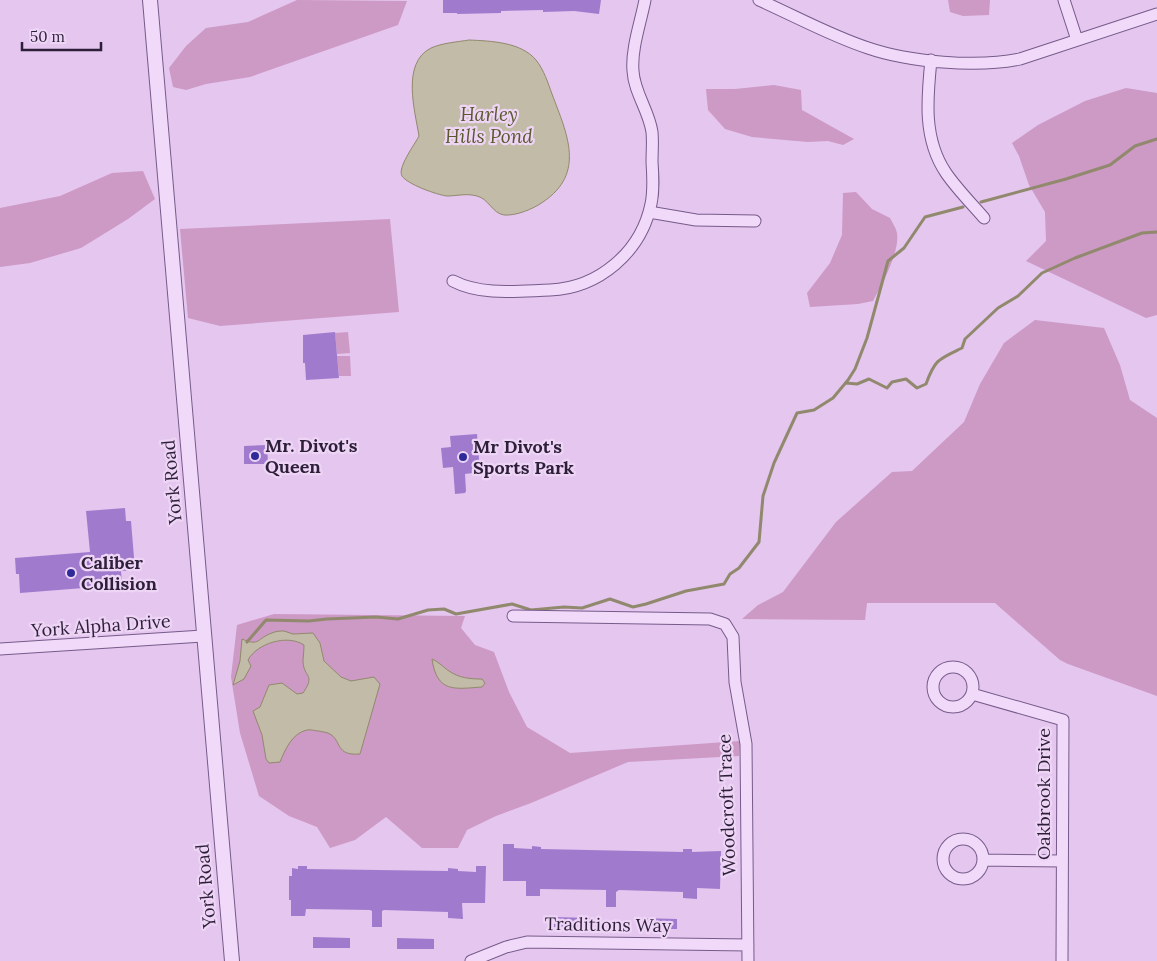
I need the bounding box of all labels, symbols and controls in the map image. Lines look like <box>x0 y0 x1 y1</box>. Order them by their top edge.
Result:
scale bar <box>22 20 101 52</box>
text: 50 m <box>30 27 65 46</box>
water label: Harley Hills Pond <box>445 102 533 148</box>
place label: Mr. Divot's Queen <box>265 434 358 478</box>
place label: Mr Divot's Sports Park <box>473 435 574 479</box>
street label: York Road <box>156 439 187 526</box>
marker: Mr. Divot's Queen <box>249 450 261 462</box>
marker: Mr Divot's Sports Park <box>457 451 469 463</box>
place label: Caliber Collision <box>81 551 157 595</box>
marker: Caliber Collision <box>65 567 77 579</box>
street label: York Alpha Drive <box>30 609 172 642</box>
street label: Oakbrook Drive <box>1032 728 1055 860</box>
street label: Woodcroft Trace <box>713 733 740 876</box>
street label: York Road <box>190 843 221 930</box>
street label: Traditions Way <box>544 912 672 937</box>

